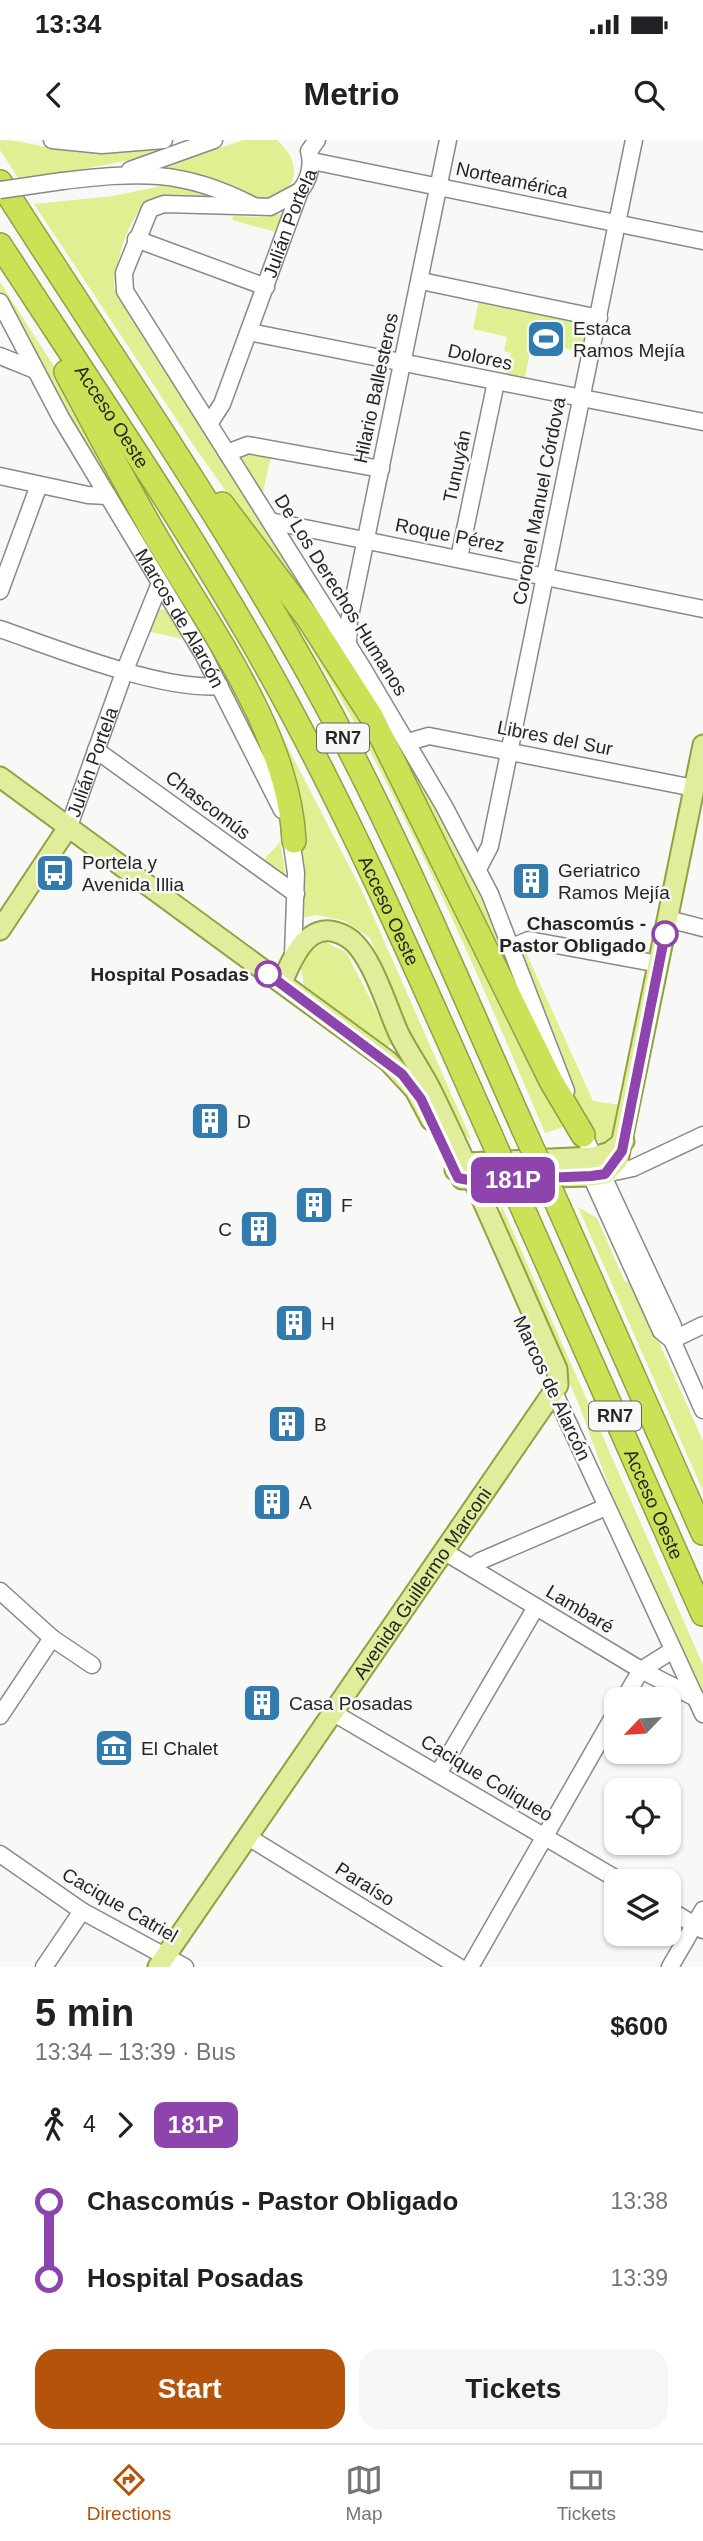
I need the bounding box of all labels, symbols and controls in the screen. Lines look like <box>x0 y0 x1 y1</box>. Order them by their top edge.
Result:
text: 13:34 <box>35 9 102 39</box>
icon: back <box>35 76 73 114</box>
text: Metrio <box>304 76 400 112</box>
icon: search <box>630 76 668 114</box>
street label: Norteamérica <box>454 158 570 202</box>
street label: Julián Portela <box>259 166 320 280</box>
street label: Hilario Ballesteros <box>350 311 402 465</box>
sports icon: Estaca Ramos Mejía <box>525 318 567 360</box>
place label: Estaca Ramos Mejía <box>573 318 685 361</box>
street label: Dolores <box>446 340 514 374</box>
street label: Acceso Oeste <box>71 361 154 472</box>
street label: Coronel Manuel Córdova <box>509 395 570 607</box>
street label: Tunuyán <box>439 428 475 504</box>
street label: De Los Derechos Humanos <box>270 490 412 700</box>
street label: Roque Pérez <box>394 514 506 556</box>
street label: Marcos de Alarcón <box>132 545 229 691</box>
street label: Julián Portela <box>63 704 121 820</box>
street label: Libres del Sur <box>495 717 615 760</box>
road number: RN7 <box>317 724 369 752</box>
street label: Chascomús <box>162 766 254 844</box>
bus stop icon: Portela y Avenida Illia <box>34 852 76 894</box>
place label: Portela y Avenida Illia <box>82 852 185 895</box>
street label: Acceso Oeste <box>355 852 424 969</box>
building icon: Geriatrico Ramos Mejía <box>510 860 552 902</box>
place label: Geriatrico Ramos Mejía <box>558 860 670 903</box>
place label: Chascomús - Pastor Obligado <box>499 913 646 956</box>
marker: Chascomús - Pastor Obligado <box>652 921 678 947</box>
marker: Hospital Posadas <box>255 961 281 987</box>
place label: Hospital Posadas <box>91 964 249 985</box>
building icon: D <box>189 1100 231 1142</box>
place label: D <box>237 1111 251 1132</box>
line badge: 181P <box>464 1157 562 1203</box>
text: 181P <box>485 1166 541 1193</box>
building icon: F <box>293 1184 335 1226</box>
place label: F <box>341 1195 353 1216</box>
building icon: C <box>238 1208 280 1250</box>
place label: C <box>218 1219 232 1240</box>
building icon: H <box>273 1302 315 1344</box>
street label: Marcos de Alarcón <box>509 1312 595 1464</box>
place label: H <box>321 1313 335 1334</box>
road number: RN7 <box>589 1401 641 1430</box>
building icon: B <box>266 1403 308 1445</box>
place label: B <box>314 1414 327 1435</box>
street label: Acceso Oeste <box>620 1446 688 1562</box>
building icon: A <box>251 1481 293 1523</box>
street label: Avenida Guillermo Marconi <box>349 1483 495 1683</box>
place label: A <box>299 1492 312 1513</box>
street label: Lambaré <box>542 1581 618 1637</box>
building icon: Casa Posadas <box>241 1682 283 1724</box>
north arrow <box>604 1687 681 1764</box>
map controls <box>604 1687 681 1946</box>
place label: Casa Posadas <box>289 1693 413 1714</box>
museum icon: El Chalet <box>93 1727 135 1769</box>
street label: Cacique Coliqueo <box>417 1730 557 1826</box>
place label: El Chalet <box>141 1738 219 1759</box>
button: locate <box>604 1778 681 1855</box>
street label: Paraíso <box>332 1858 398 1910</box>
street label: Cacique Catriel <box>58 1863 182 1947</box>
button: layers <box>604 1869 681 1946</box>
text: 5 min <box>35 1992 134 2034</box>
text: $600 <box>610 2011 668 2041</box>
text: 13:34 – 13:39 · Bus <box>35 2039 236 2065</box>
icon: walk <box>35 2106 73 2144</box>
icon: forward <box>106 2106 144 2144</box>
text: 4 <box>83 2111 96 2137</box>
text: 181P <box>168 2111 224 2138</box>
text: Chascomús - Pastor Obligado <box>87 2186 458 2216</box>
text: 13:38 <box>610 2188 668 2214</box>
text: Hospital Posadas <box>87 2263 304 2293</box>
text: 13:39 <box>610 2265 668 2291</box>
button: Start <box>35 2349 345 2429</box>
button: Tickets <box>359 2349 668 2429</box>
tab: Directions <box>87 2461 171 2525</box>
tab: Map <box>345 2461 383 2525</box>
tab: Tickets <box>557 2461 616 2525</box>

